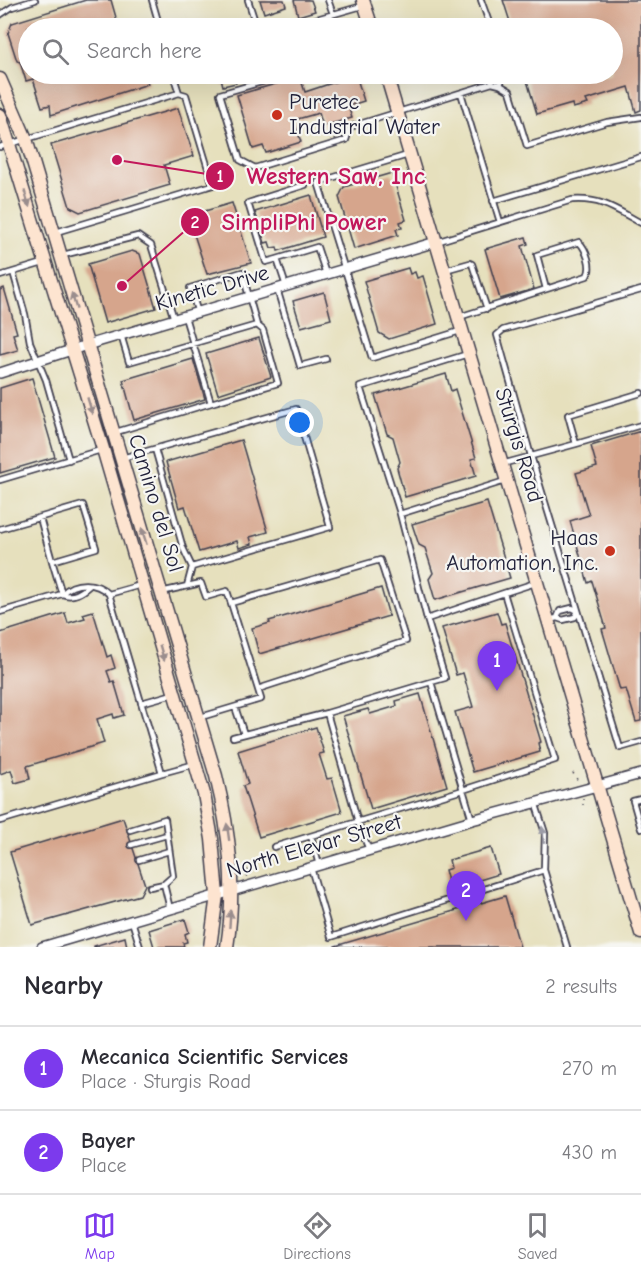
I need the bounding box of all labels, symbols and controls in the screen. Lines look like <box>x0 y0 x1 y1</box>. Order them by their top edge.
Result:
search box <box>18 18 623 84</box>
icon: search <box>39 35 72 68</box>
text: Search here <box>87 38 202 64</box>
place label: Puretec Industrial Water <box>289 89 440 140</box>
marker: Puretec Industrial Water <box>270 108 284 122</box>
callout: Western Saw, Inc <box>205 155 437 197</box>
text: Western Saw, Inc <box>247 162 425 190</box>
text: 1 <box>216 166 224 187</box>
one-way arrow <box>23 190 32 208</box>
callout: SimpliPhi Power <box>180 201 398 243</box>
text: SimpliPhi Power <box>222 208 387 236</box>
text: 2 <box>191 212 200 233</box>
street label: Kinetic Drive <box>152 259 272 317</box>
one-way arrow <box>69 291 78 309</box>
street label: Sturgis Road <box>489 385 549 505</box>
one-way arrow <box>86 397 95 415</box>
your location <box>285 408 314 437</box>
street label: Camino del Sol <box>123 431 189 575</box>
place label: Haas Automation, Inc. <box>446 525 598 576</box>
one-way arrow <box>139 527 148 545</box>
marker: Haas Automation, Inc. <box>603 544 617 558</box>
pin: 1 <box>478 642 516 691</box>
one-way arrow <box>158 644 168 662</box>
street label: North Elevar Street <box>224 808 405 883</box>
one-way arrow <box>224 822 233 841</box>
one-way arrow <box>538 826 548 845</box>
pin: 2 <box>446 872 486 921</box>
one-way arrow <box>226 909 235 928</box>
text: Nearby <box>24 971 103 1001</box>
text: 2 results <box>545 975 617 998</box>
text: Mecanica Scientific Services <box>81 1044 348 1070</box>
text: 1 <box>40 1057 47 1080</box>
text: 270 m <box>562 1057 617 1080</box>
text: Place · Sturgis Road <box>81 1070 251 1093</box>
text: Bayer <box>81 1128 135 1154</box>
text: 2 <box>39 1141 48 1164</box>
text: 430 m <box>562 1141 617 1164</box>
text: Place <box>81 1154 127 1177</box>
tab: Map <box>83 1209 116 1263</box>
tab: Directions <box>283 1209 351 1263</box>
tab: Saved <box>518 1209 558 1263</box>

